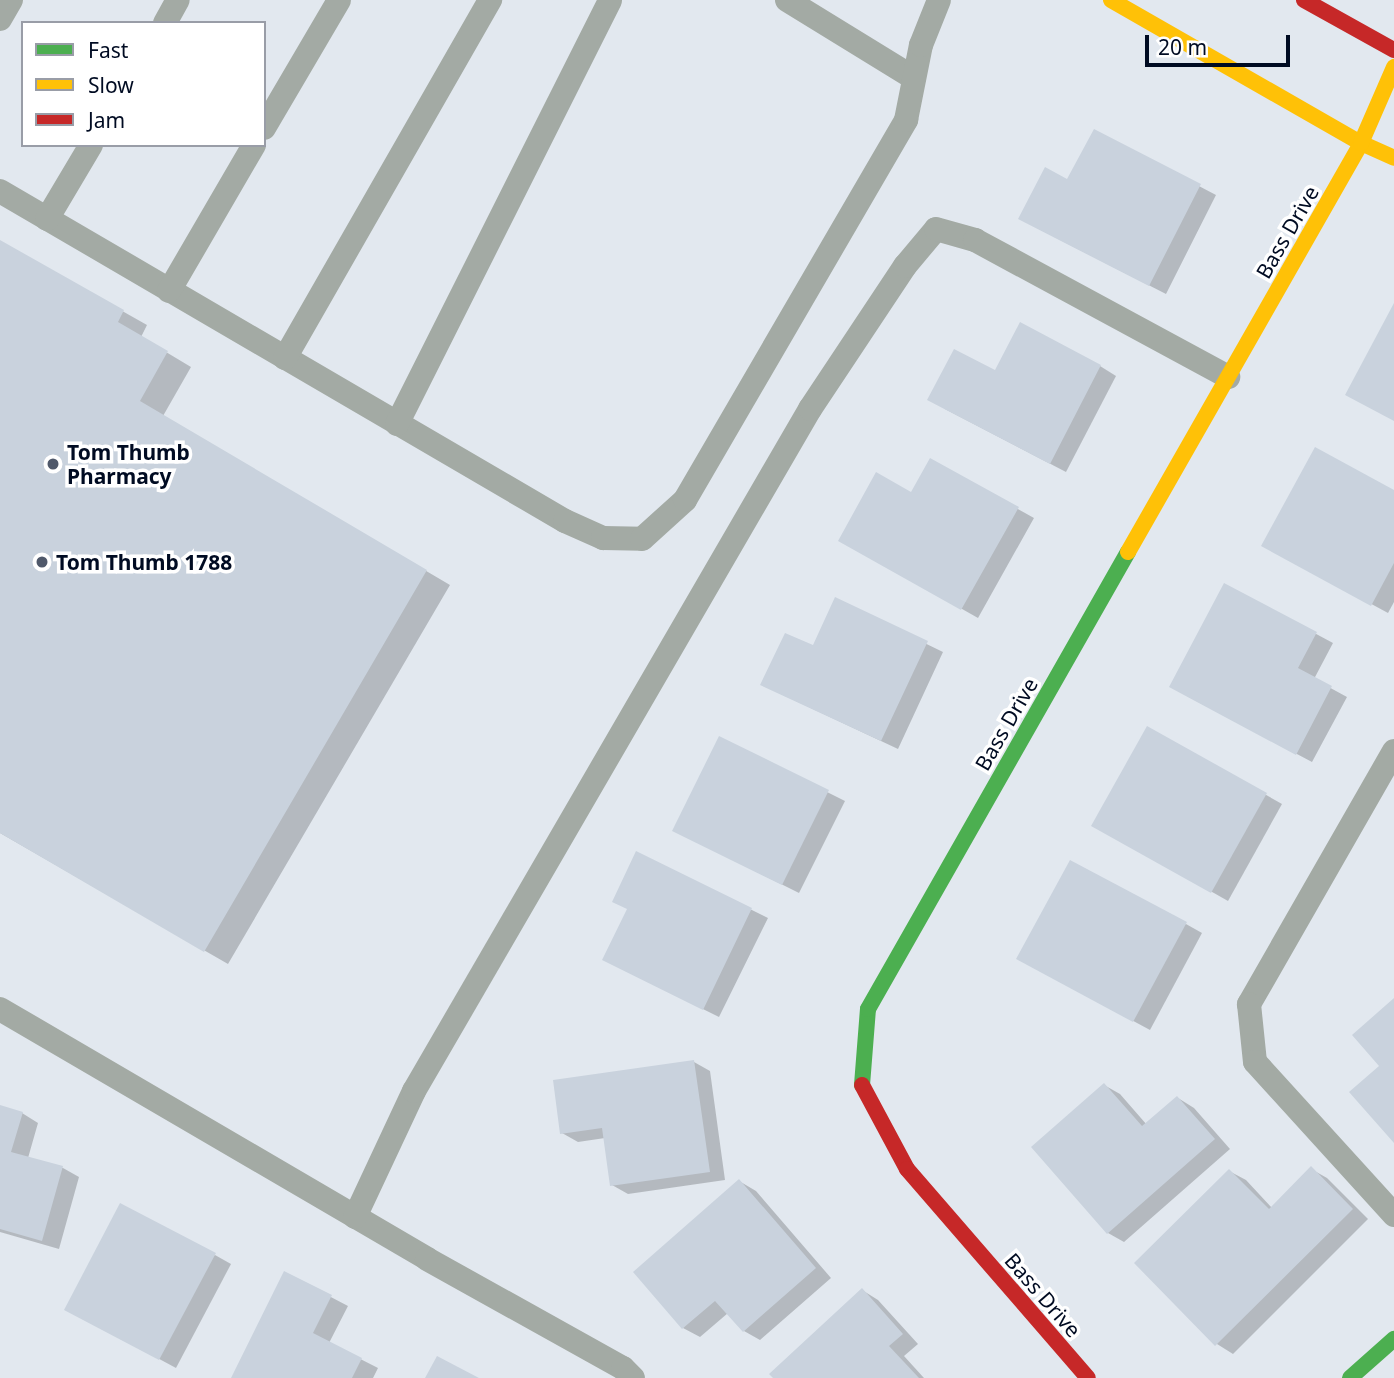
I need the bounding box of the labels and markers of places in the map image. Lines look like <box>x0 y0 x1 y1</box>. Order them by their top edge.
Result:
place label: Tom Thumb Pharmacy <box>67 439 190 489</box>
marker: Tom Thumb Pharmacy <box>45 456 61 472</box>
place label: Tom Thumb 1788 <box>56 549 232 575</box>
marker: Tom Thumb 1788 <box>34 554 50 570</box>

